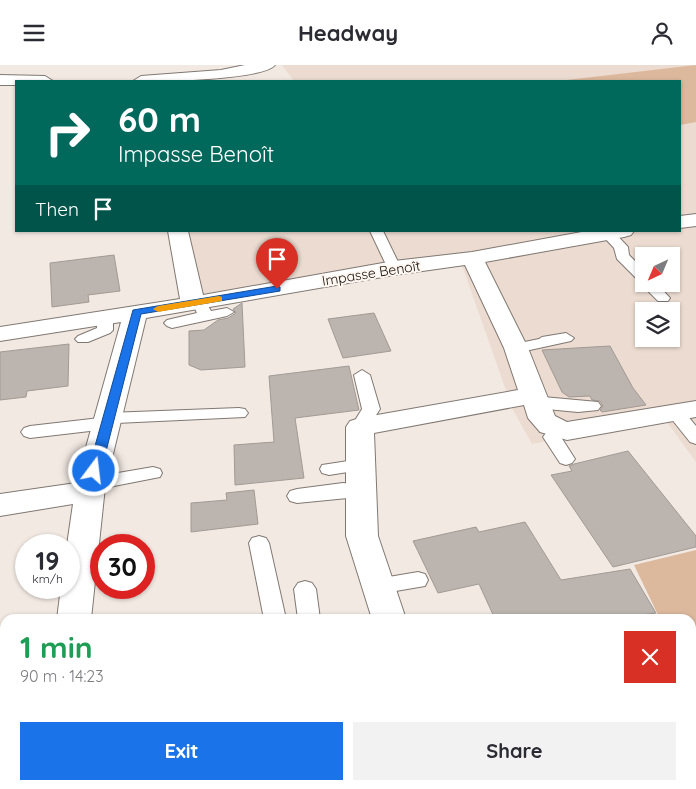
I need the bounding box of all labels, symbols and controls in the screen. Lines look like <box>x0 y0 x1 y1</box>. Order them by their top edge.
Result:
icon: menu <box>20 19 48 47</box>
text: Headway <box>298 19 398 47</box>
icon: person <box>648 19 676 47</box>
text: 60 m <box>118 97 201 141</box>
icon: right <box>35 100 100 165</box>
text: Impasse Benoît <box>118 140 274 168</box>
icon: arrive <box>89 195 117 223</box>
text: Then <box>35 197 79 221</box>
pin <box>256 238 298 289</box>
icon: arrive <box>263 245 291 273</box>
north arrow <box>635 247 680 293</box>
map controls <box>635 247 680 347</box>
street label: Impasse Benoît <box>321 256 422 290</box>
button: layers <box>635 302 680 347</box>
position arrow <box>67 444 119 496</box>
speed limit sign: 30 <box>90 534 155 599</box>
text: 19 <box>36 545 59 576</box>
text: km/h <box>32 571 63 586</box>
text: 1 min <box>20 628 93 666</box>
button: close <box>624 631 676 683</box>
text: 90 m · 14:23 <box>20 666 104 686</box>
button: Exit <box>20 722 343 780</box>
button: Share <box>353 722 676 780</box>

